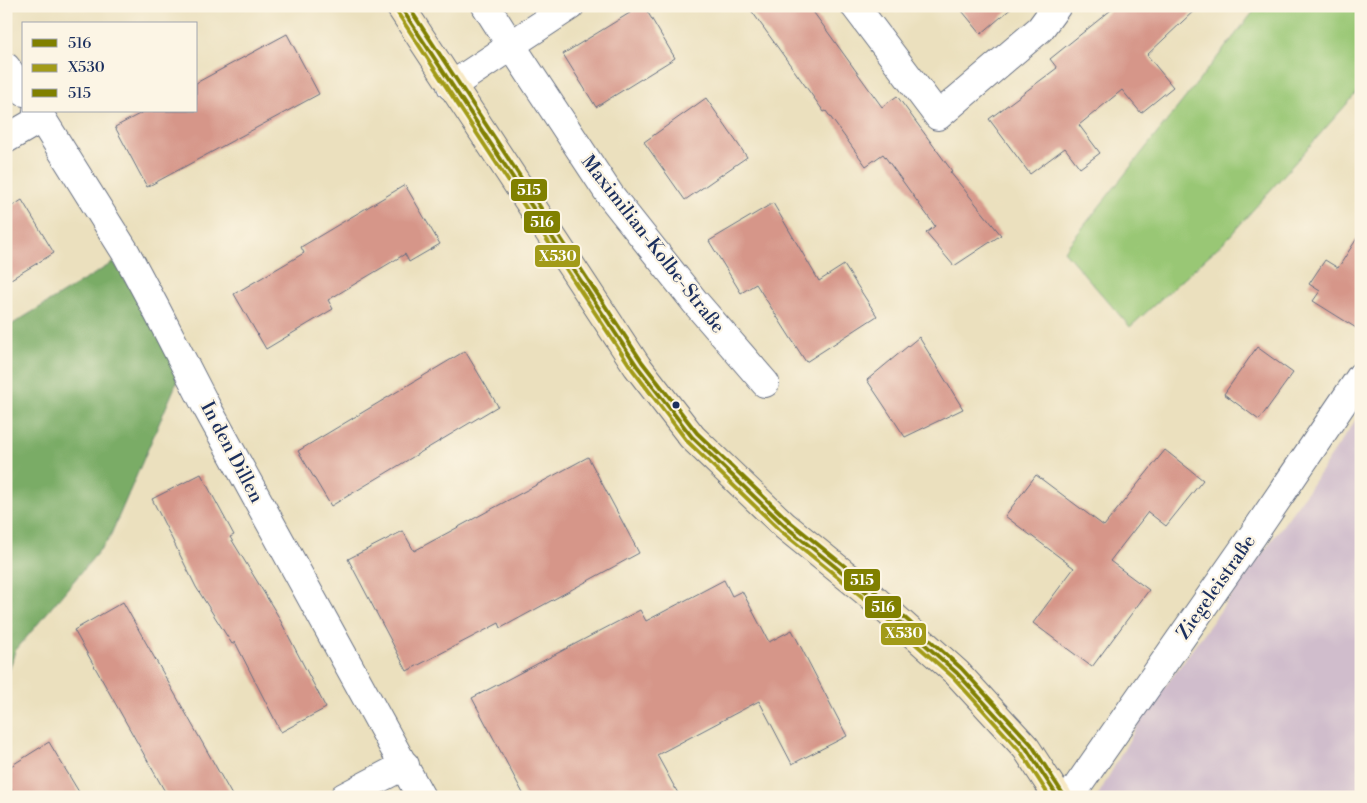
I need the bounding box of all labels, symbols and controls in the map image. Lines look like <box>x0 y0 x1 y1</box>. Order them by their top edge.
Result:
legend <box>22 22 198 112</box>
text: 516 <box>68 34 91 53</box>
text: X530 <box>67 58 105 77</box>
text: 515 <box>68 84 91 103</box>
street label: Maximilian-Kolbe-Straße <box>576 150 730 338</box>
line badge: 515 <box>510 178 548 202</box>
text: 515 <box>517 182 541 200</box>
line badge: 516 <box>523 210 561 234</box>
text: 516 <box>530 214 554 232</box>
line badge: X530 <box>534 244 581 268</box>
text: X530 <box>538 248 577 266</box>
street label: In den Dillen <box>195 397 269 507</box>
unlabelled marker <box>671 400 681 410</box>
street label: Ziegeleistraße <box>1171 530 1261 644</box>
line badge: 515 <box>843 568 881 592</box>
text: 515 <box>850 572 874 590</box>
line badge: 516 <box>864 595 902 619</box>
text: 516 <box>871 599 895 617</box>
line badge: X530 <box>880 622 927 646</box>
text: X530 <box>884 625 923 643</box>

